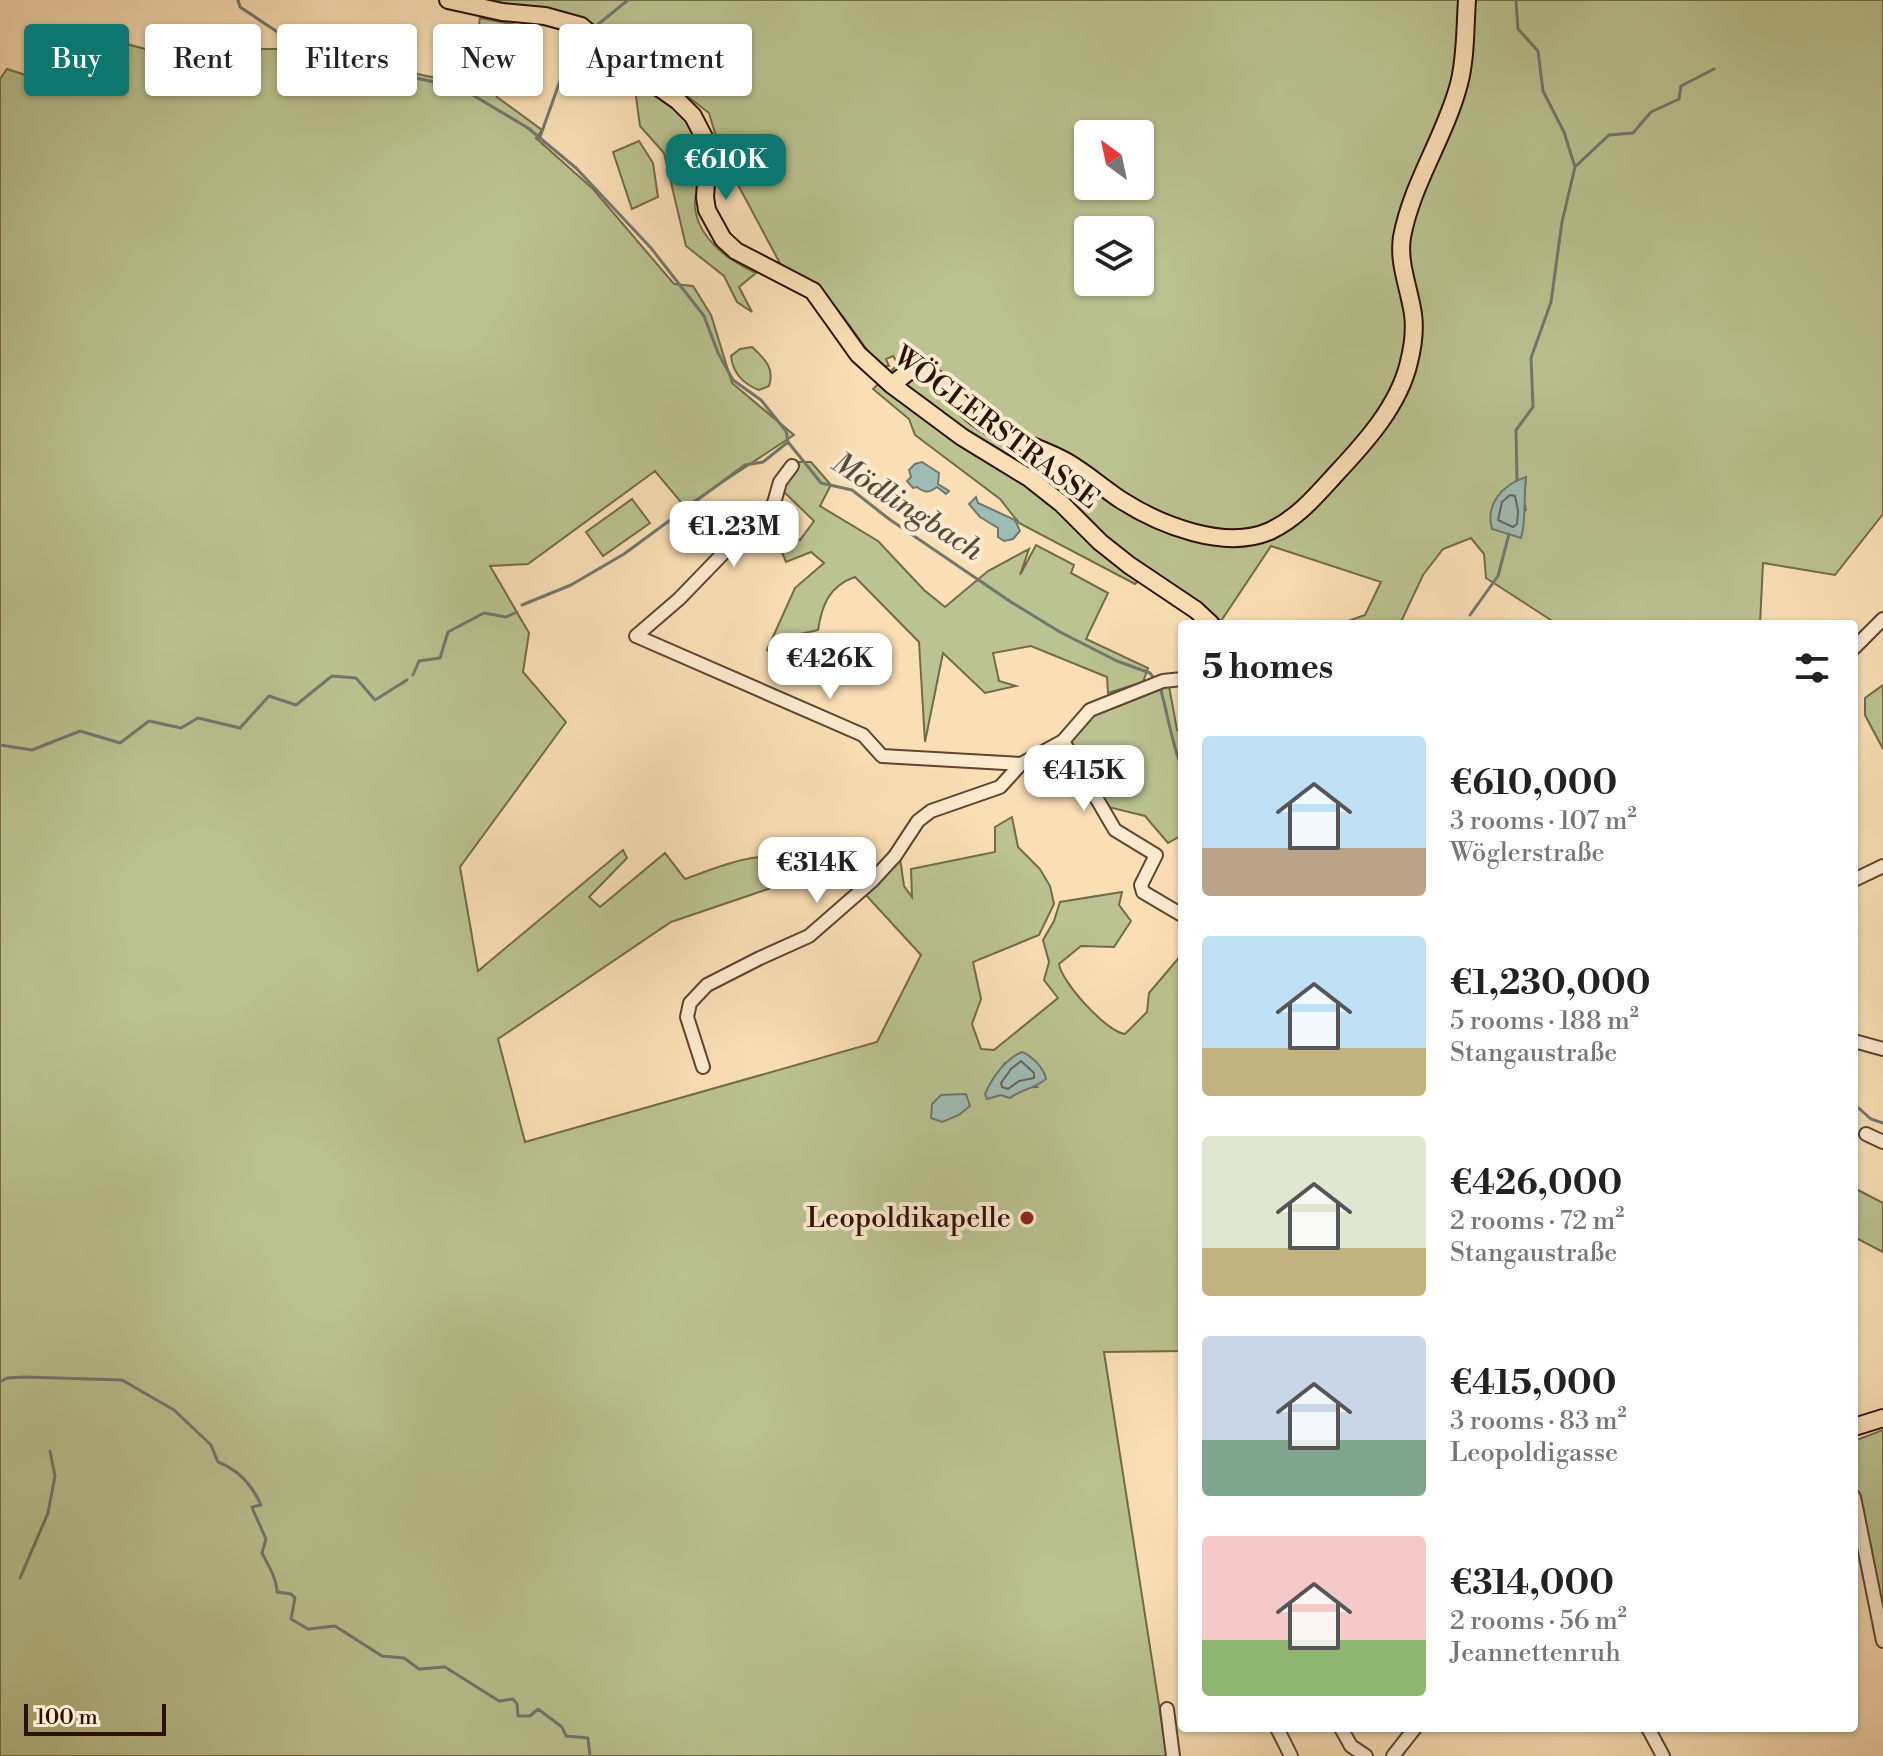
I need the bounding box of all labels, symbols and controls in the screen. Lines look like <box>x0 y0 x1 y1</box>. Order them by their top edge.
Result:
chip: Buy <box>24 24 129 96</box>
chip: Rent <box>145 24 261 96</box>
chip: Filters <box>277 24 417 96</box>
chip: New <box>433 24 543 96</box>
chip: Apartment <box>559 24 752 96</box>
north arrow <box>1074 120 1154 200</box>
map controls <box>1074 120 1154 296</box>
pin: €610K <box>670 134 782 202</box>
text: €610K <box>684 144 768 176</box>
button: layers <box>1074 216 1154 296</box>
street label: WÖGLERSTRASSE <box>885 338 1107 517</box>
water label: Mödlingbach <box>824 444 990 570</box>
pin: €1.23M <box>669 501 799 569</box>
text: €1.23M <box>688 511 780 543</box>
pin: €426K <box>774 633 886 701</box>
text: €426K <box>786 643 874 675</box>
icon: filters <box>1790 646 1834 690</box>
text: 5 homes <box>1202 647 1333 689</box>
pin: €415K <box>1028 745 1140 813</box>
text: €415K <box>1042 755 1126 787</box>
text: €610,000 <box>1450 763 1617 805</box>
icon: home <box>1266 768 1362 864</box>
text: 3 rooms · 107 m² <box>1450 805 1637 837</box>
pin: €314K <box>761 837 873 905</box>
text: Wöglerstraße <box>1450 837 1605 869</box>
text: €314K <box>776 847 858 879</box>
text: €1,230,000 <box>1450 963 1650 1005</box>
icon: home <box>1266 968 1362 1064</box>
text: 5 rooms · 188 m² <box>1450 1005 1639 1037</box>
text: Stangaustraße <box>1450 1037 1617 1069</box>
text: €426,000 <box>1450 1163 1622 1205</box>
icon: home <box>1266 1168 1362 1264</box>
place label: Leopoldikapelle <box>807 1201 1011 1236</box>
text: 2 rooms · 72 m² <box>1450 1205 1624 1237</box>
marker: Leopoldikapelle <box>1018 1209 1036 1227</box>
text: Stangaustraße <box>1450 1237 1617 1269</box>
text: €415,000 <box>1450 1363 1617 1405</box>
icon: home <box>1266 1368 1362 1464</box>
text: 3 rooms · 83 m² <box>1450 1405 1627 1437</box>
text: Leopoldigasse <box>1450 1437 1618 1469</box>
text: €314,000 <box>1450 1563 1614 1605</box>
icon: home <box>1266 1568 1362 1664</box>
text: 2 rooms · 56 m² <box>1450 1605 1627 1637</box>
text: Jeannettenruh <box>1450 1637 1621 1669</box>
scale bar <box>24 1700 166 1736</box>
text: 100 m <box>36 1704 98 1731</box>

